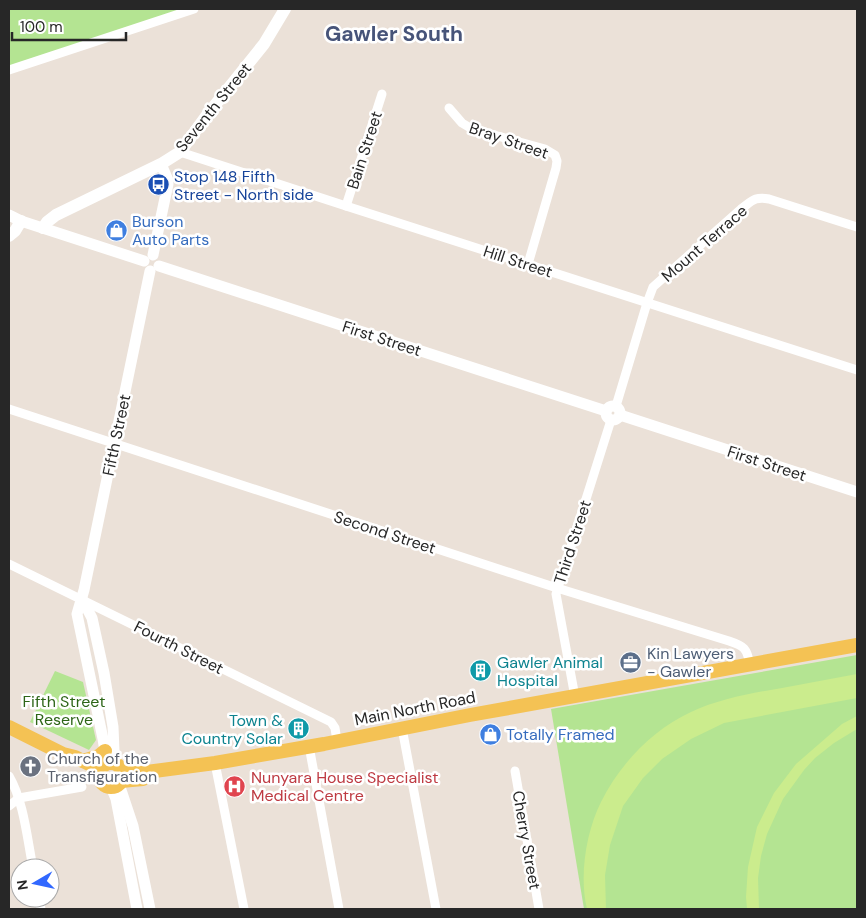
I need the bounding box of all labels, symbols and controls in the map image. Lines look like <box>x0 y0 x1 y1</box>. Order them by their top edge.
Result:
scale bar <box>12 10 126 42</box>
text: 100 m <box>20 17 63 37</box>
district label: Gawler South <box>325 20 463 48</box>
street label: Seventh Street <box>171 58 256 156</box>
street label: Bain Street <box>342 108 387 192</box>
street label: Bray Street <box>466 117 551 164</box>
place label: Stop 148 Fifth Street - North side <box>174 166 314 205</box>
bus stop icon: Stop 148 Fifth Street - North side <box>146 173 170 197</box>
street label: Mount Terrace <box>657 200 752 286</box>
place label: Burson Auto Parts <box>132 211 209 250</box>
shop icon: Burson Auto Parts <box>104 218 128 242</box>
street label: Hill Street <box>481 240 555 283</box>
street label: First Street <box>340 316 424 361</box>
street label: Fifth Street <box>98 392 135 478</box>
street label: First Street <box>725 441 809 486</box>
street label: Third Street <box>549 497 596 587</box>
street label: Second Street <box>331 506 438 559</box>
street label: Fourth Street <box>130 616 227 679</box>
place label: Kin Lawyers - Gawler <box>647 643 734 682</box>
office icon: Kin Lawyers - Gawler <box>619 650 643 674</box>
place label: Gawler Animal Hospital <box>497 652 603 691</box>
building icon: Gawler Animal Hospital <box>469 659 493 683</box>
street label: Main North Road <box>353 686 477 731</box>
park label: Fifth Street Reserve <box>23 691 105 730</box>
place label: Town & Country Solar <box>181 710 283 749</box>
building icon: Town & Country Solar <box>287 717 311 741</box>
shop icon: Totally Framed <box>478 722 502 746</box>
place label: Totally Framed <box>506 724 615 745</box>
place label: Church of the Transfiguration <box>47 748 157 787</box>
church icon: Church of the Transfiguration <box>19 755 43 779</box>
place label: Nunyara House Specialist Medical Centre <box>251 767 439 806</box>
hospital icon: Nunyara House Specialist Medical Centre <box>223 774 247 798</box>
street label: Cherry Street <box>507 789 546 891</box>
north arrow <box>10 858 60 908</box>
text: N <box>12 879 32 891</box>

